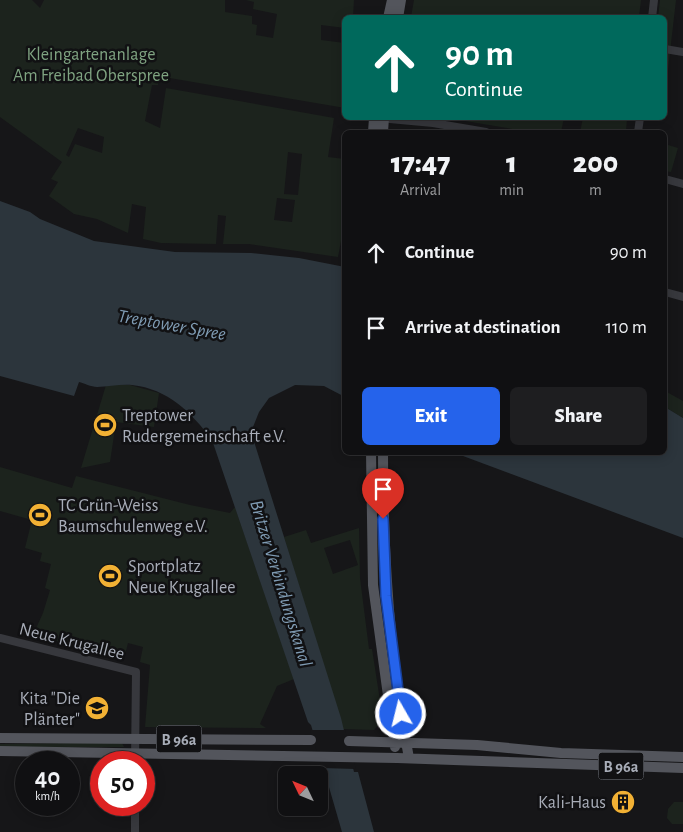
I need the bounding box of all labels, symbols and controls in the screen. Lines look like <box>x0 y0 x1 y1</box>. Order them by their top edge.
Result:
icon: ahead <box>362 35 427 100</box>
text: 90 m <box>445 37 514 72</box>
park label: Kleingartenanlage Am Freibad Oberspree <box>13 46 169 85</box>
text: Continue <box>445 78 523 100</box>
text: 17:47 <box>391 148 450 178</box>
text: 1 <box>506 148 517 178</box>
text: 200 <box>573 148 618 178</box>
text: Arrival <box>400 182 441 198</box>
text: min <box>499 182 524 198</box>
text: m <box>589 182 602 198</box>
icon: ahead <box>362 239 390 267</box>
text: Continue <box>405 243 474 262</box>
text: 90 m <box>610 243 647 262</box>
water label: Treptower Spree <box>116 307 227 344</box>
icon: arrive <box>362 314 390 342</box>
text: Arrive at destination <box>405 318 561 337</box>
text: 110 m <box>606 318 647 337</box>
button: Exit <box>362 387 500 445</box>
button: Share <box>510 387 647 445</box>
place label: Treptower Rudergemeinschaft e.V. <box>122 407 286 446</box>
sports icon: Treptower Rudergemeinschaft e.V. <box>92 412 118 438</box>
pin <box>362 468 404 519</box>
icon: arrive <box>369 475 397 503</box>
place label: TC Grün-Weiss Baumschulenweg e.V. <box>58 497 208 536</box>
water label: Britzer Verbindungskanal <box>246 498 315 669</box>
sports icon: TC Grün-Weiss Baumschulenweg e.V. <box>27 502 53 528</box>
place label: Sportplatz Neue Krugallee <box>128 558 236 597</box>
sports icon: Sportplatz Neue Krugallee <box>97 563 123 589</box>
street label: Neue Krugallee <box>17 620 126 664</box>
position arrow <box>374 687 426 739</box>
place label: Kita "Die Plänter" <box>19 690 80 729</box>
school or university icon: Kita "Die Plänter" <box>84 695 110 721</box>
road number: B 96a <box>156 726 202 752</box>
speed limit sign: 50 <box>90 751 155 816</box>
road number: B 96a <box>598 752 644 779</box>
text: 40 <box>35 765 60 790</box>
north arrow <box>278 766 328 816</box>
map controls <box>278 766 328 816</box>
building icon: Kali-Haus <box>610 789 636 815</box>
text: km/h <box>35 790 60 802</box>
place label: Kali-Haus <box>538 794 606 812</box>

